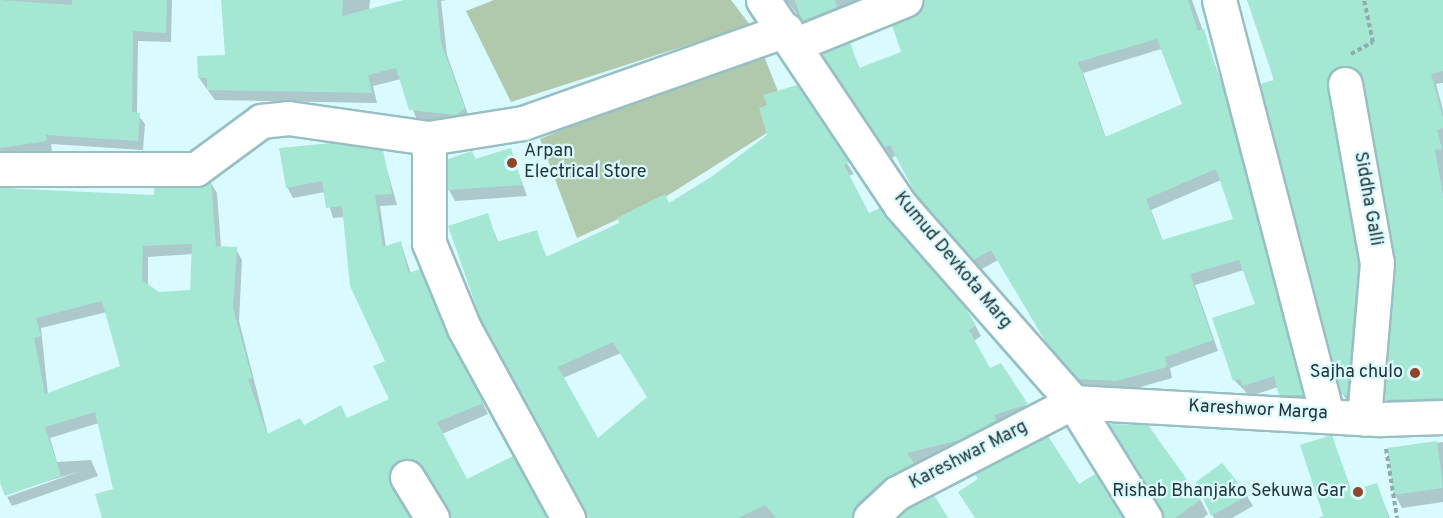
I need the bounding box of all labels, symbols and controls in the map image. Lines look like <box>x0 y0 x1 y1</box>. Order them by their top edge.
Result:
place label: Arpan Electrical Store <box>524 142 647 184</box>
street label: Siddha Galli <box>1348 150 1386 248</box>
marker: Arpan Electrical Store <box>505 156 519 170</box>
street label: Kumud Devkota Marg <box>888 188 1016 334</box>
place label: Sajha chulo <box>1310 362 1403 384</box>
marker: Sajha chulo <box>1408 366 1422 380</box>
street label: Kareshwor Marga <box>1188 397 1328 425</box>
street label: Kareshwar Marg <box>906 417 1032 495</box>
place label: Rishab Bhanjako Sekuwa Gar <box>1112 481 1346 503</box>
marker: Rishab Bhanjako Sekuwa Gar <box>1351 485 1365 499</box>

